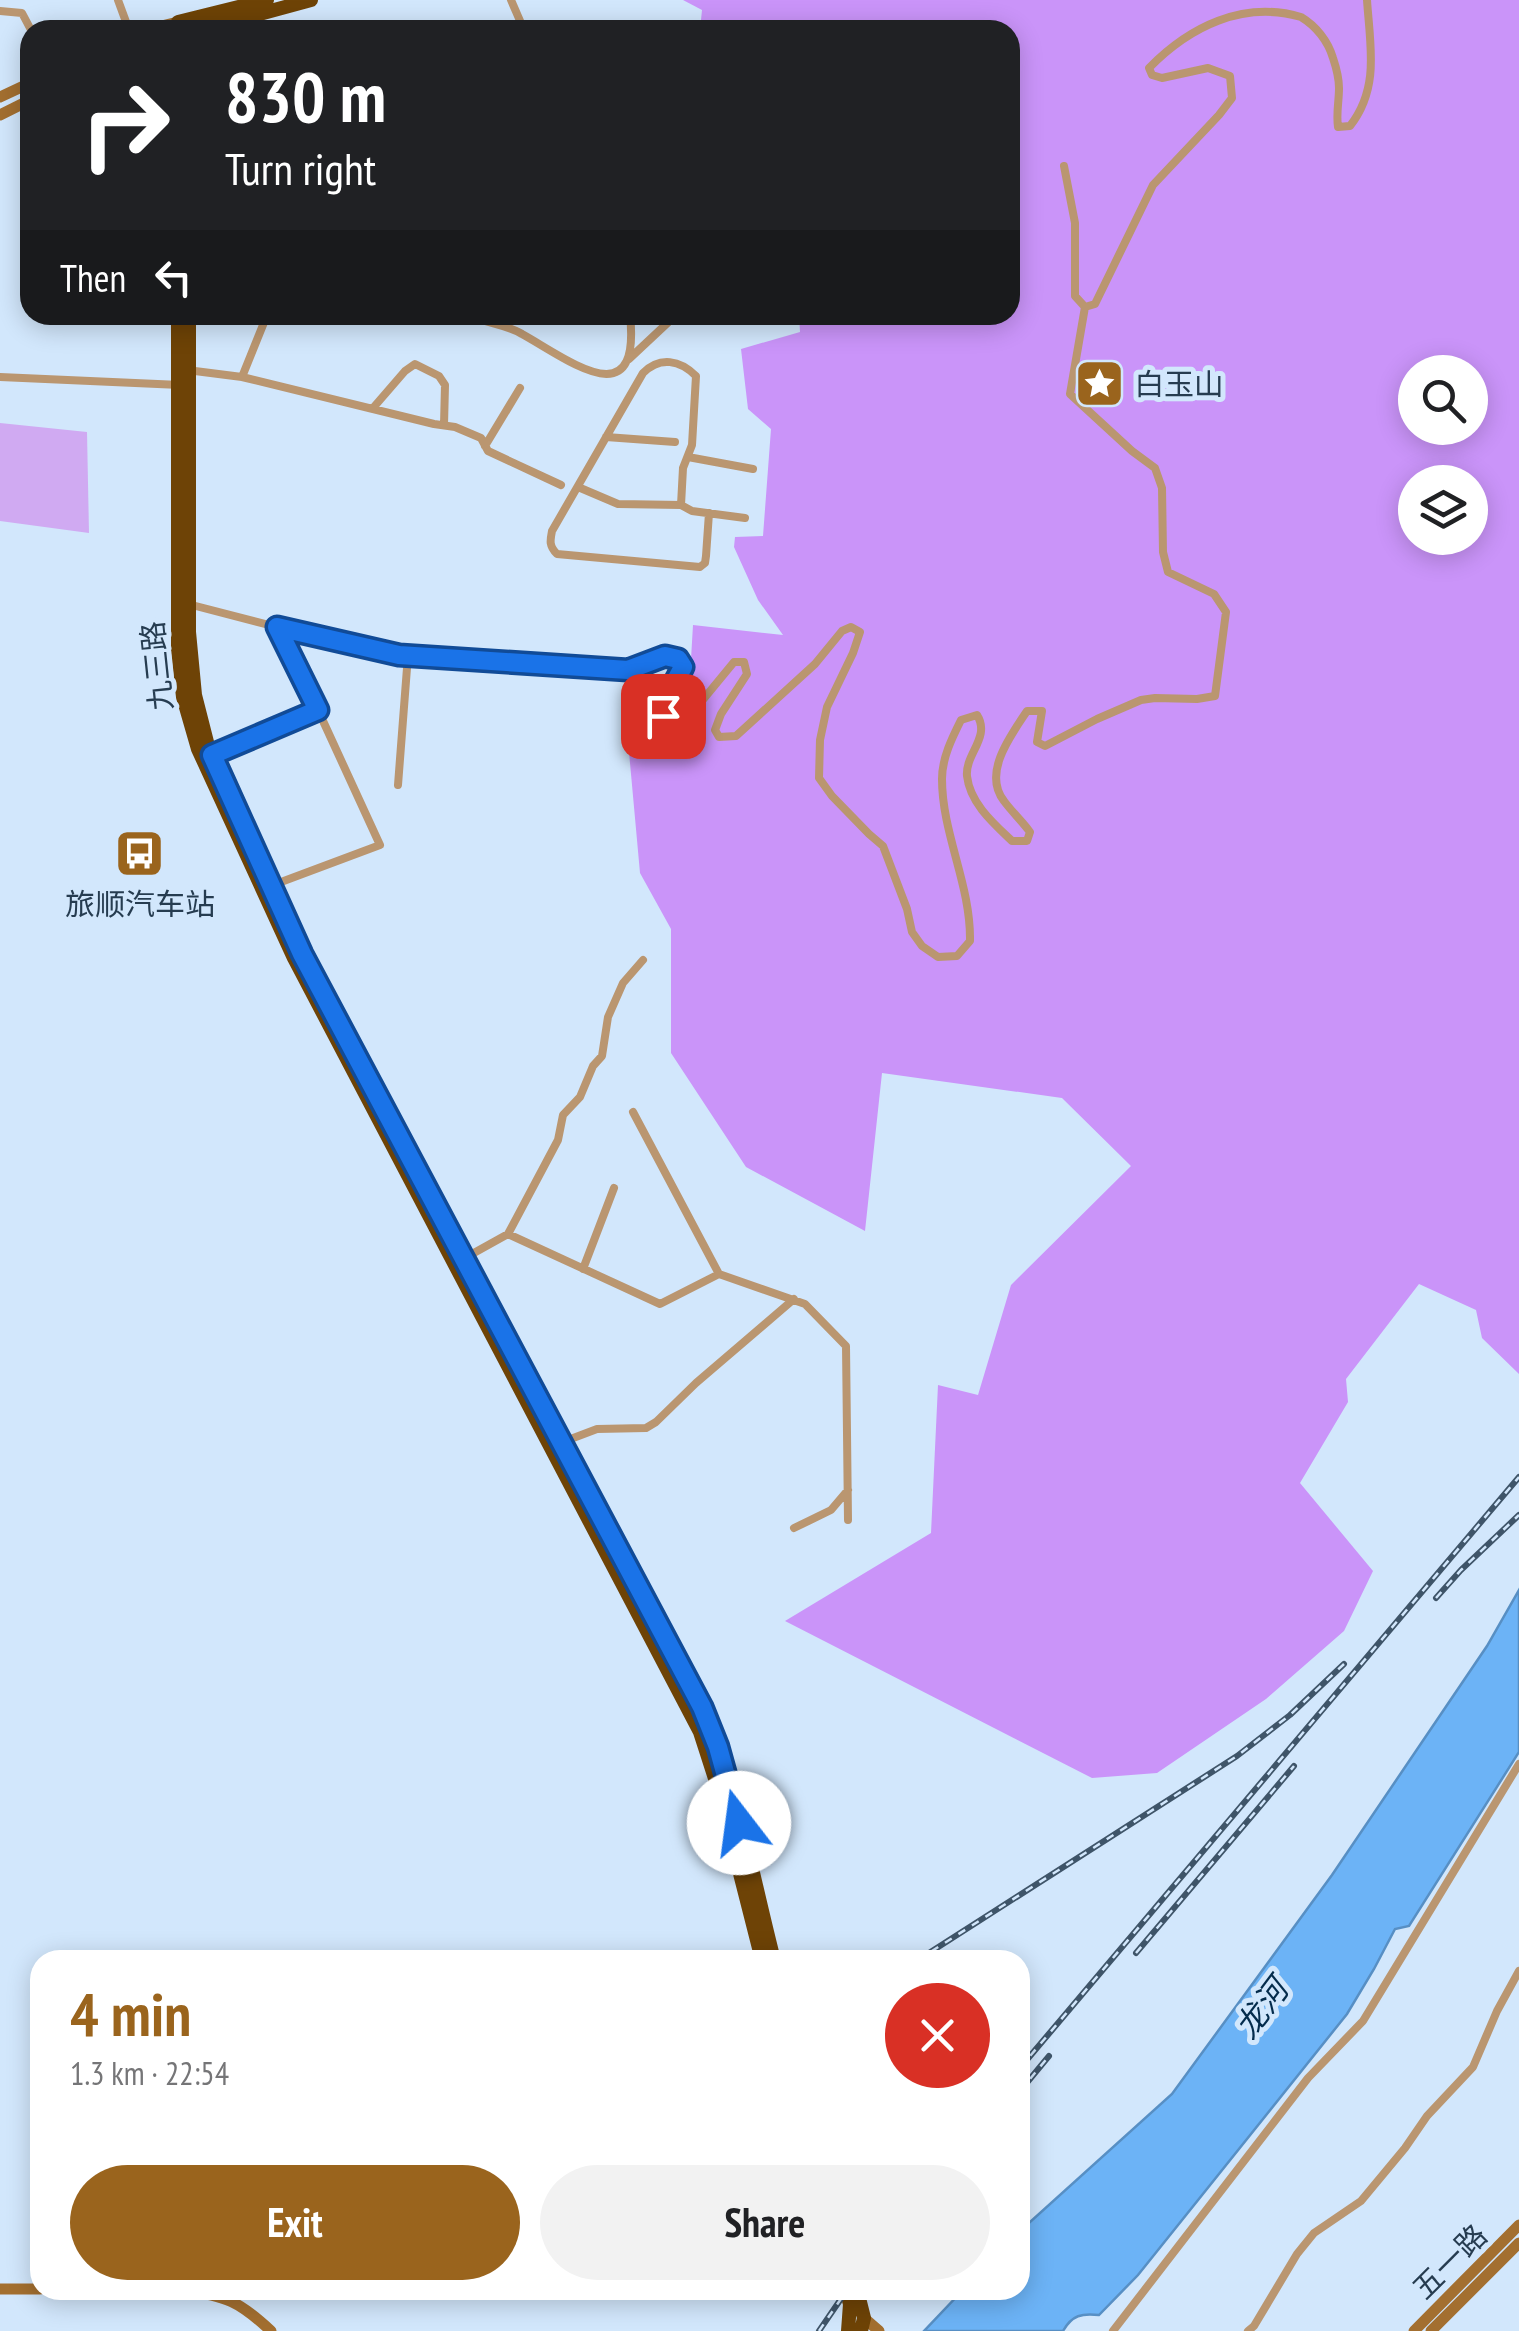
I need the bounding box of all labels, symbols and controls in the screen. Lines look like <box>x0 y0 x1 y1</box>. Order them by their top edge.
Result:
text: 830 m <box>225 51 386 141</box>
icon: right <box>60 60 190 190</box>
text: Turn right <box>225 139 376 197</box>
icon: left <box>146 250 201 305</box>
text: Then <box>60 253 126 302</box>
map controls <box>1398 355 1488 555</box>
button: search <box>1398 355 1488 445</box>
place icon: 白玉山 <box>1073 357 1125 409</box>
place label: 白玉山 <box>1134 364 1224 403</box>
button: layers <box>1398 465 1488 555</box>
street label: 九三路 <box>132 619 180 713</box>
pin <box>621 674 706 759</box>
icon: arrive <box>636 689 691 744</box>
bus stop icon: 旅顺汽车站 <box>114 828 166 880</box>
place label: 旅顺汽车站 <box>65 884 215 923</box>
position arrow <box>687 1771 791 1875</box>
water label: 龙河 <box>1225 1965 1301 2046</box>
text: 4 min <box>70 1975 191 2053</box>
button: close <box>885 1983 990 2088</box>
text: 1.3 km · 22:54 <box>70 2052 229 2094</box>
button: Exit <box>70 2165 520 2280</box>
button: Share <box>540 2165 990 2280</box>
street label: 五一路 <box>1403 2215 1495 2307</box>

